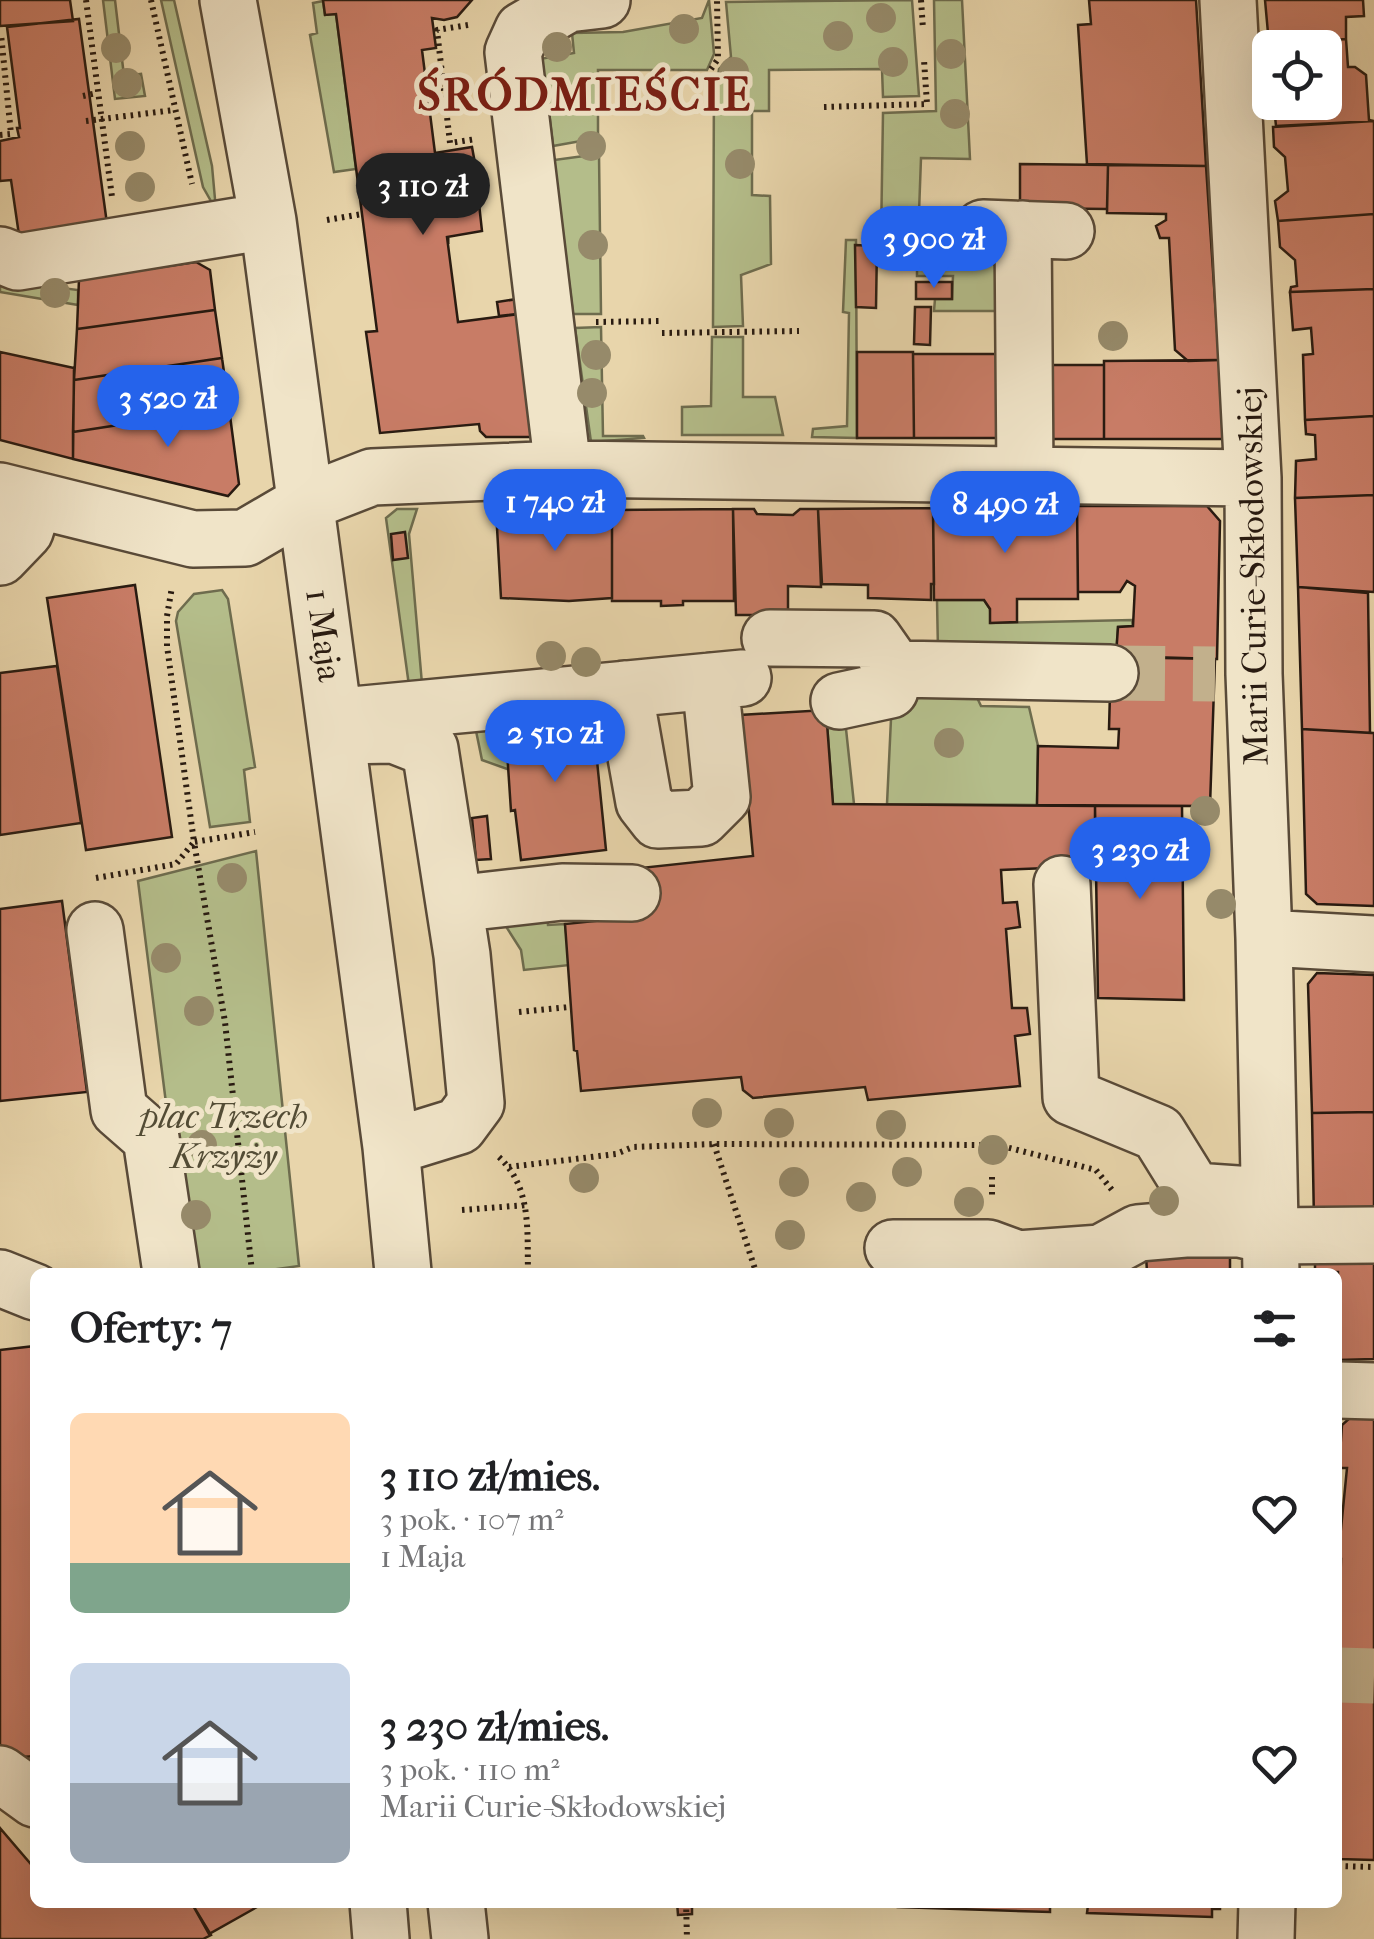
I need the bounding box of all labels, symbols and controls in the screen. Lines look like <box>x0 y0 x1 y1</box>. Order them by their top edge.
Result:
map controls <box>1252 30 1342 120</box>
button: locate <box>1252 30 1342 120</box>
district label: ŚRÓDMIEŚCIE <box>417 66 753 122</box>
pin: 3 110 zł <box>320 153 526 238</box>
text: 3 110 zł <box>378 167 468 204</box>
pin: 3 900 zł <box>831 206 1037 291</box>
text: 3 900 zł <box>883 220 985 257</box>
pin: 3 520 zł <box>65 365 271 450</box>
text: 3 520 zł <box>119 379 217 416</box>
street label: Marii Curie-Skłodowskiej <box>1229 386 1277 766</box>
pin: 1 740 zł <box>452 469 658 554</box>
pin: 8 490 zł <box>902 471 1108 556</box>
text: 1 740 zł <box>505 483 605 520</box>
text: 8 490 zł <box>952 485 1058 522</box>
street label: 1 Maja <box>297 586 351 685</box>
pin: 2 510 zł <box>452 700 658 785</box>
text: 2 510 zł <box>507 714 603 751</box>
pin: 3 230 zł <box>1037 817 1243 902</box>
text: 3 230 zł <box>1091 831 1189 868</box>
park label: plac Trzech Krzyży <box>135 1096 308 1177</box>
icon: filters <box>1247 1301 1302 1356</box>
text: Oferty: 7 <box>70 1304 232 1353</box>
text: 3 110 zł/mies. <box>380 1452 600 1501</box>
icon: home <box>150 1453 270 1573</box>
icon: heart <box>1247 1486 1302 1541</box>
text: 3 pok. · 107 m² <box>380 1501 563 1538</box>
text: 1 Maja <box>380 1538 465 1575</box>
text: 3 230 zł/mies. <box>380 1702 609 1751</box>
icon: home <box>150 1703 270 1823</box>
icon: heart <box>1247 1736 1302 1791</box>
text: 3 pok. · 110 m² <box>380 1751 559 1788</box>
text: Marii Curie-Skłodowskiej <box>380 1788 726 1825</box>

